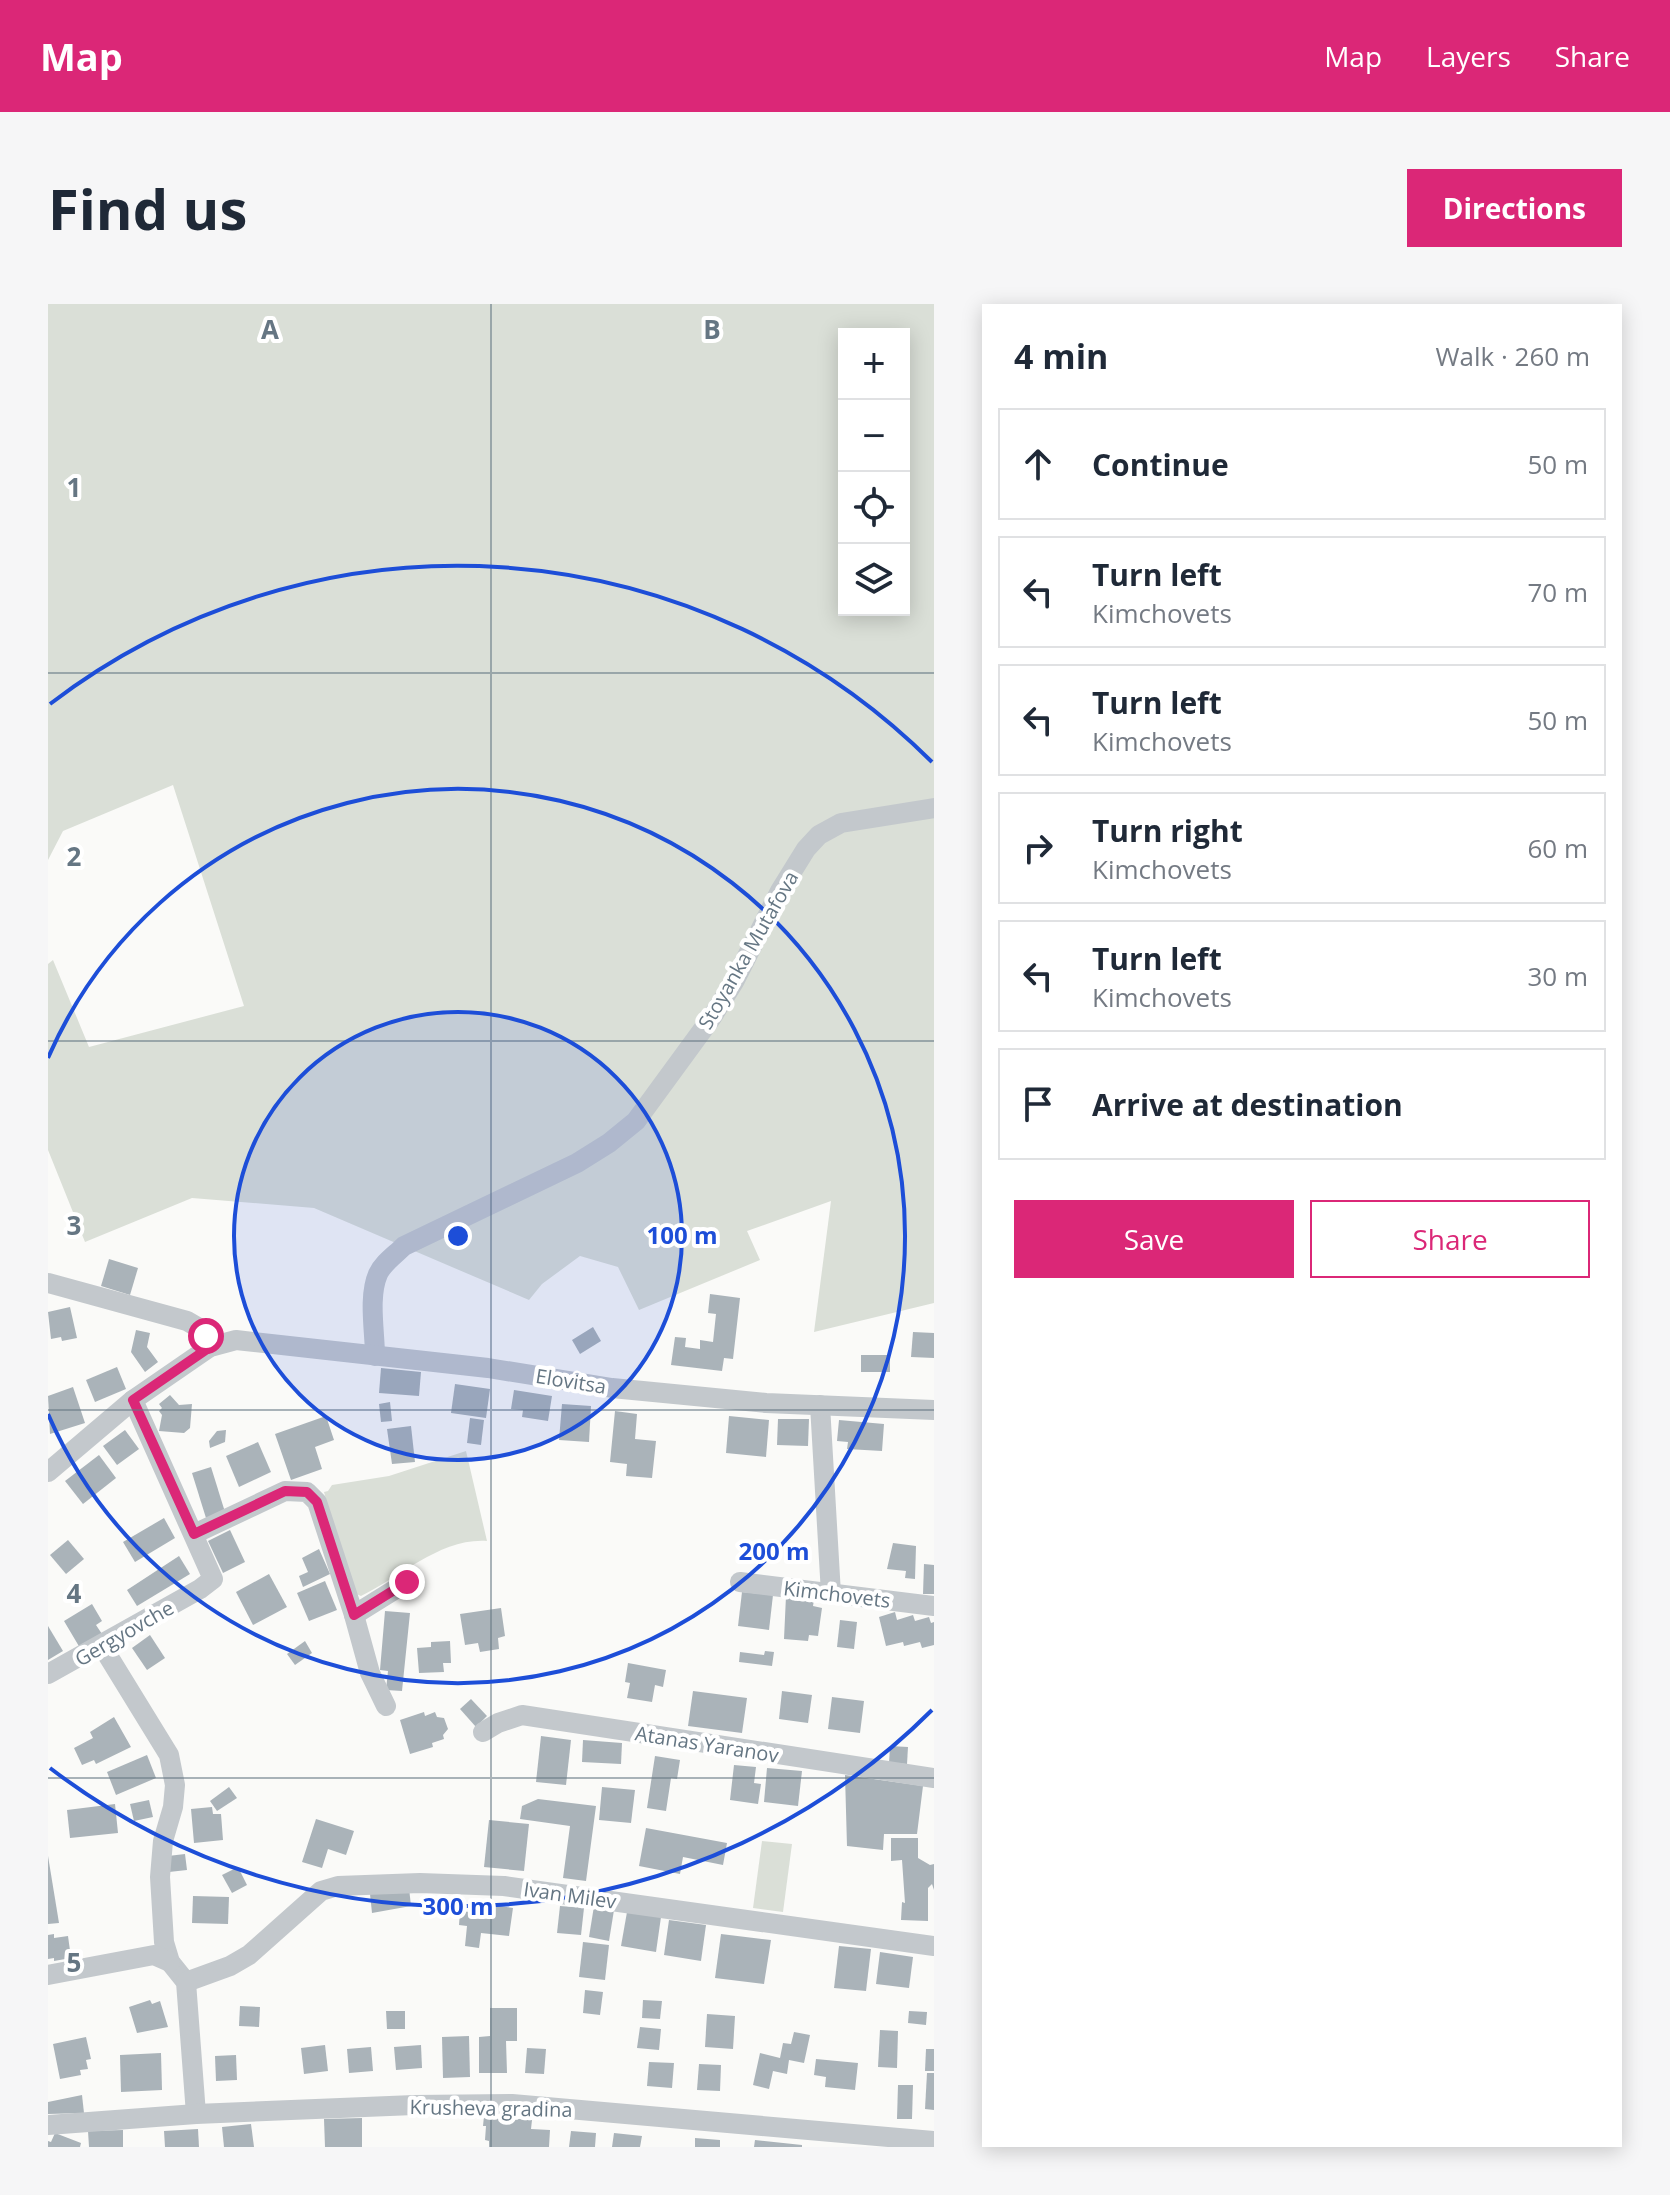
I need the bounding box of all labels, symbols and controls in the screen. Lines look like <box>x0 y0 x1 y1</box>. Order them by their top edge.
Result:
text: Map <box>40 30 123 82</box>
text: Map <box>1324 37 1382 75</box>
text: Layers <box>1426 37 1511 75</box>
text: Share <box>1555 37 1630 75</box>
button: Directions <box>1407 169 1622 247</box>
text: Find us <box>48 170 247 246</box>
text: A <box>261 311 279 347</box>
text: B <box>703 311 721 347</box>
map controls <box>838 328 910 616</box>
button: + <box>838 328 910 400</box>
text: 4 min <box>1014 333 1108 379</box>
text: Walk · 260 m <box>1436 338 1590 374</box>
button: − <box>838 400 910 472</box>
icon: ahead <box>1016 442 1060 486</box>
text: Continue <box>1092 444 1229 485</box>
text: 50 m <box>1527 446 1588 482</box>
text: 1 <box>67 469 81 505</box>
button: locate <box>838 472 910 544</box>
button: layers <box>838 544 910 616</box>
text: Turn left <box>1092 554 1222 595</box>
icon: left <box>1016 570 1060 614</box>
text: 70 m <box>1527 574 1588 610</box>
text: Kimchovets <box>1092 595 1232 631</box>
text: Turn left <box>1092 682 1222 723</box>
icon: left <box>1016 698 1060 742</box>
text: 50 m <box>1527 702 1588 738</box>
text: Kimchovets <box>1092 723 1232 759</box>
text: Turn right <box>1092 810 1243 851</box>
icon: right <box>1016 826 1060 870</box>
text: 60 m <box>1527 830 1588 866</box>
text: 2 <box>67 838 82 874</box>
text: Kimchovets <box>1092 851 1232 887</box>
street label: Stoyanka Mutafova <box>692 866 804 1034</box>
text: Turn left <box>1092 938 1222 979</box>
icon: left <box>1016 954 1060 998</box>
text: 30 m <box>1527 958 1588 994</box>
text: Kimchovets <box>1092 979 1232 1015</box>
icon: arrive <box>1016 1082 1060 1126</box>
text: Arrive at destination <box>1092 1084 1403 1125</box>
button: Save <box>1014 1200 1294 1278</box>
button: Share <box>1310 1200 1590 1278</box>
text: 3 <box>67 1207 81 1243</box>
text: 100 m <box>647 1218 717 1251</box>
centre of rings <box>444 1222 472 1250</box>
route start <box>188 1318 224 1354</box>
street label: Elovitsa <box>534 1362 608 1400</box>
text: 200 m <box>739 1534 809 1567</box>
route end <box>389 1564 425 1600</box>
street label: Kimchovets <box>782 1574 892 1614</box>
text: 4 <box>67 1575 82 1611</box>
street label: Gergyovche <box>70 1594 178 1672</box>
street label: Atanas Yaranov <box>633 1719 781 1769</box>
street label: Ivan Milev <box>522 1875 618 1915</box>
text: 300 m <box>423 1889 493 1922</box>
text: 5 <box>67 1944 81 1980</box>
street label: Krusheva gradina <box>409 2093 573 2123</box>

